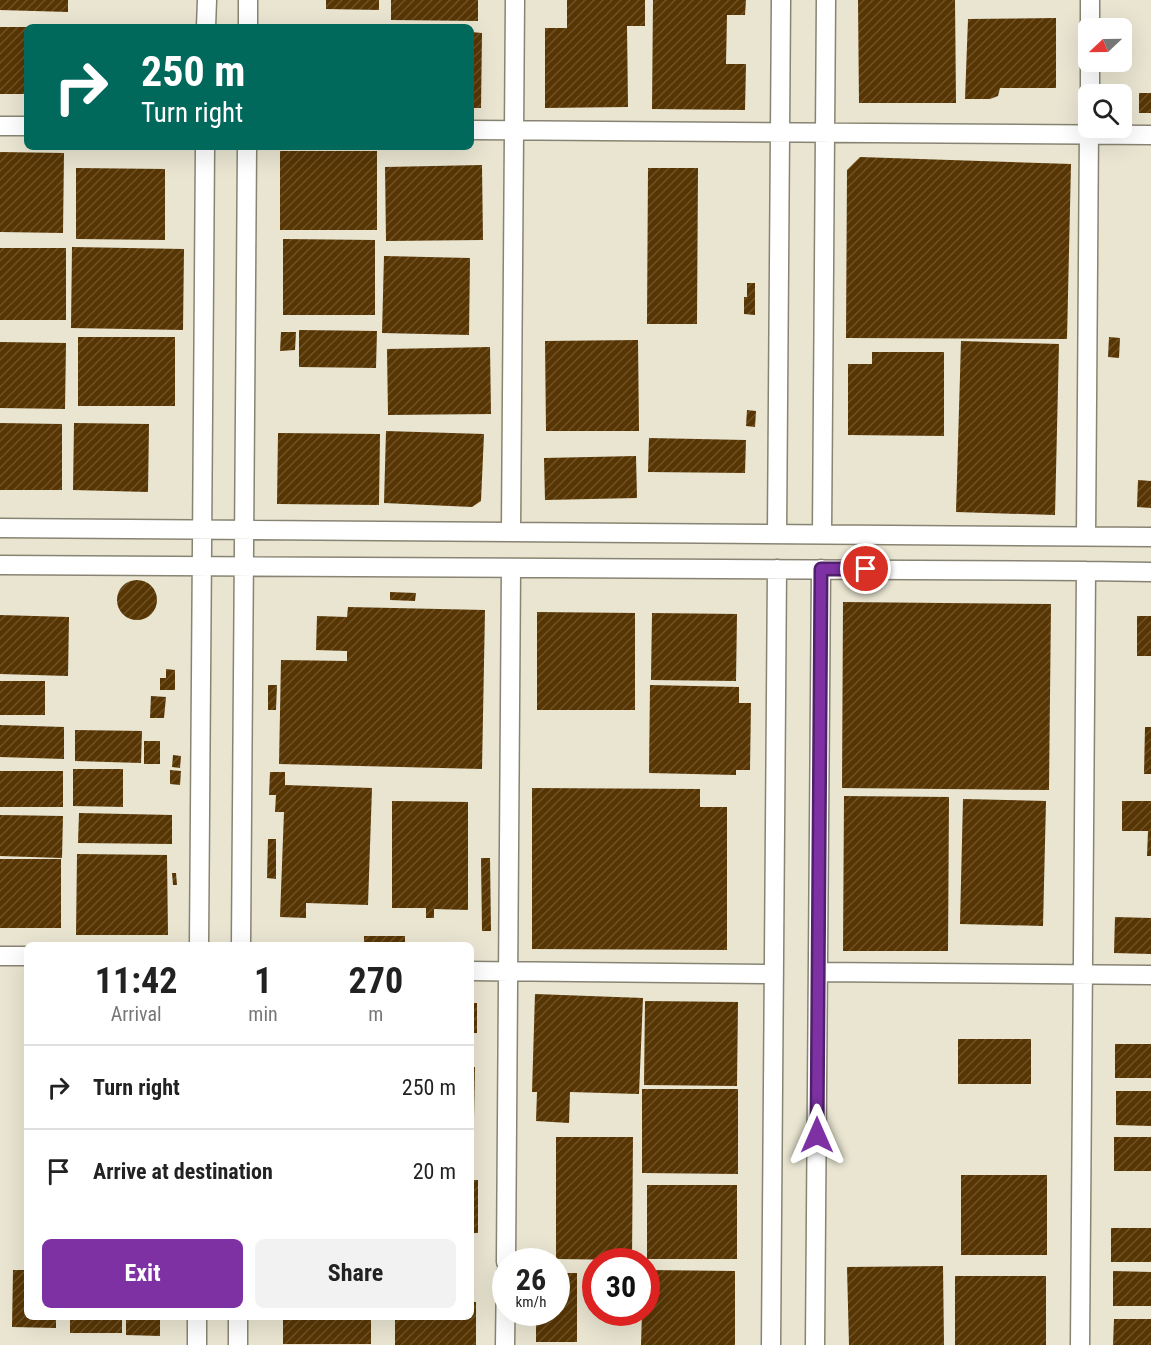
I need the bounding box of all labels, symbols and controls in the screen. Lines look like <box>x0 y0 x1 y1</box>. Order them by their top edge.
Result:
north arrow <box>1078 18 1132 72</box>
map controls <box>1078 18 1132 138</box>
text: 250 m <box>141 47 246 96</box>
icon: right <box>42 48 120 126</box>
button: search <box>1078 84 1132 138</box>
text: Turn right <box>141 97 243 129</box>
pin <box>840 543 891 594</box>
icon: arrive <box>849 552 882 585</box>
text: 11:42 <box>95 960 177 1002</box>
text: 1 <box>254 960 272 1002</box>
text: 270 <box>349 960 403 1002</box>
text: Arrival <box>111 1002 162 1026</box>
text: min <box>248 1002 278 1026</box>
text: m <box>368 1002 383 1026</box>
icon: right <box>42 1071 75 1104</box>
text: Turn right <box>93 1075 180 1100</box>
text: 250 m <box>402 1075 456 1100</box>
position arrow <box>785 1103 849 1167</box>
icon: arrive <box>42 1155 75 1188</box>
text: Arrive at destination <box>93 1159 273 1184</box>
text: 20 m <box>413 1159 456 1184</box>
button: Exit <box>42 1239 243 1308</box>
button: Share <box>255 1239 456 1308</box>
speed limit sign: 30 <box>582 1248 660 1326</box>
text: 26 <box>516 1262 546 1297</box>
text: km/h <box>516 1293 546 1311</box>

